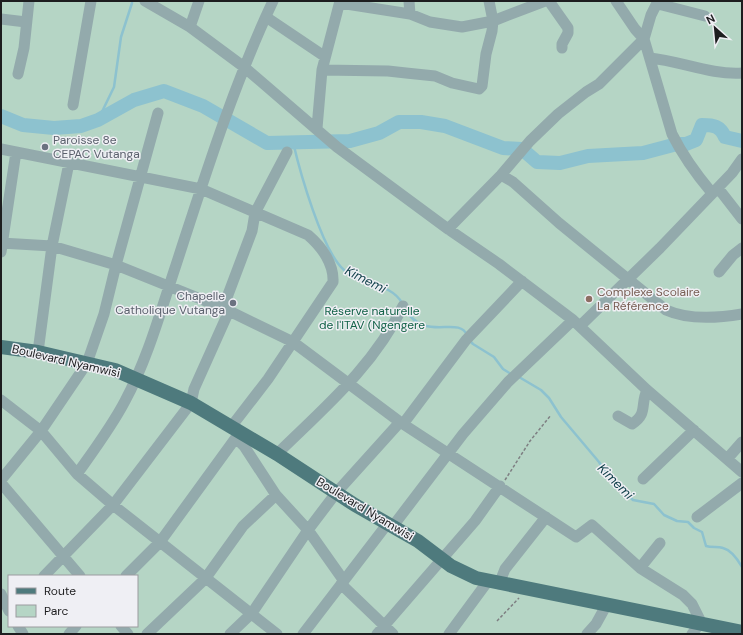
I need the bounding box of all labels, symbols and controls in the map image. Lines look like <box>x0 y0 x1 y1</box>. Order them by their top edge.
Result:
north arrow <box>695 8 735 48</box>
text: N <box>704 11 717 27</box>
place label: Paroisse 8e CEPAC Vutanga <box>53 132 140 162</box>
marker: Paroisse 8e CEPAC Vutanga <box>40 142 50 152</box>
water label: Kimemi <box>342 262 390 297</box>
place label: Complexe Scolaire La Référence <box>597 284 700 314</box>
place label: Chapelle Catholique Vutanga <box>115 288 225 318</box>
marker: Complexe Scolaire La Référence <box>584 294 594 304</box>
marker: Chapelle Catholique Vutanga <box>228 298 238 308</box>
park label: Réserve naturelle de l'ITAV (Ngengere <box>319 303 425 333</box>
street label: Boulevard Nyamwisi <box>10 341 122 381</box>
water label: Kimemi <box>594 460 638 504</box>
street label: Boulevard Nyamwisi <box>313 474 417 544</box>
legend <box>8 575 138 627</box>
text: Route <box>44 583 76 599</box>
text: Parc <box>44 603 68 619</box>

